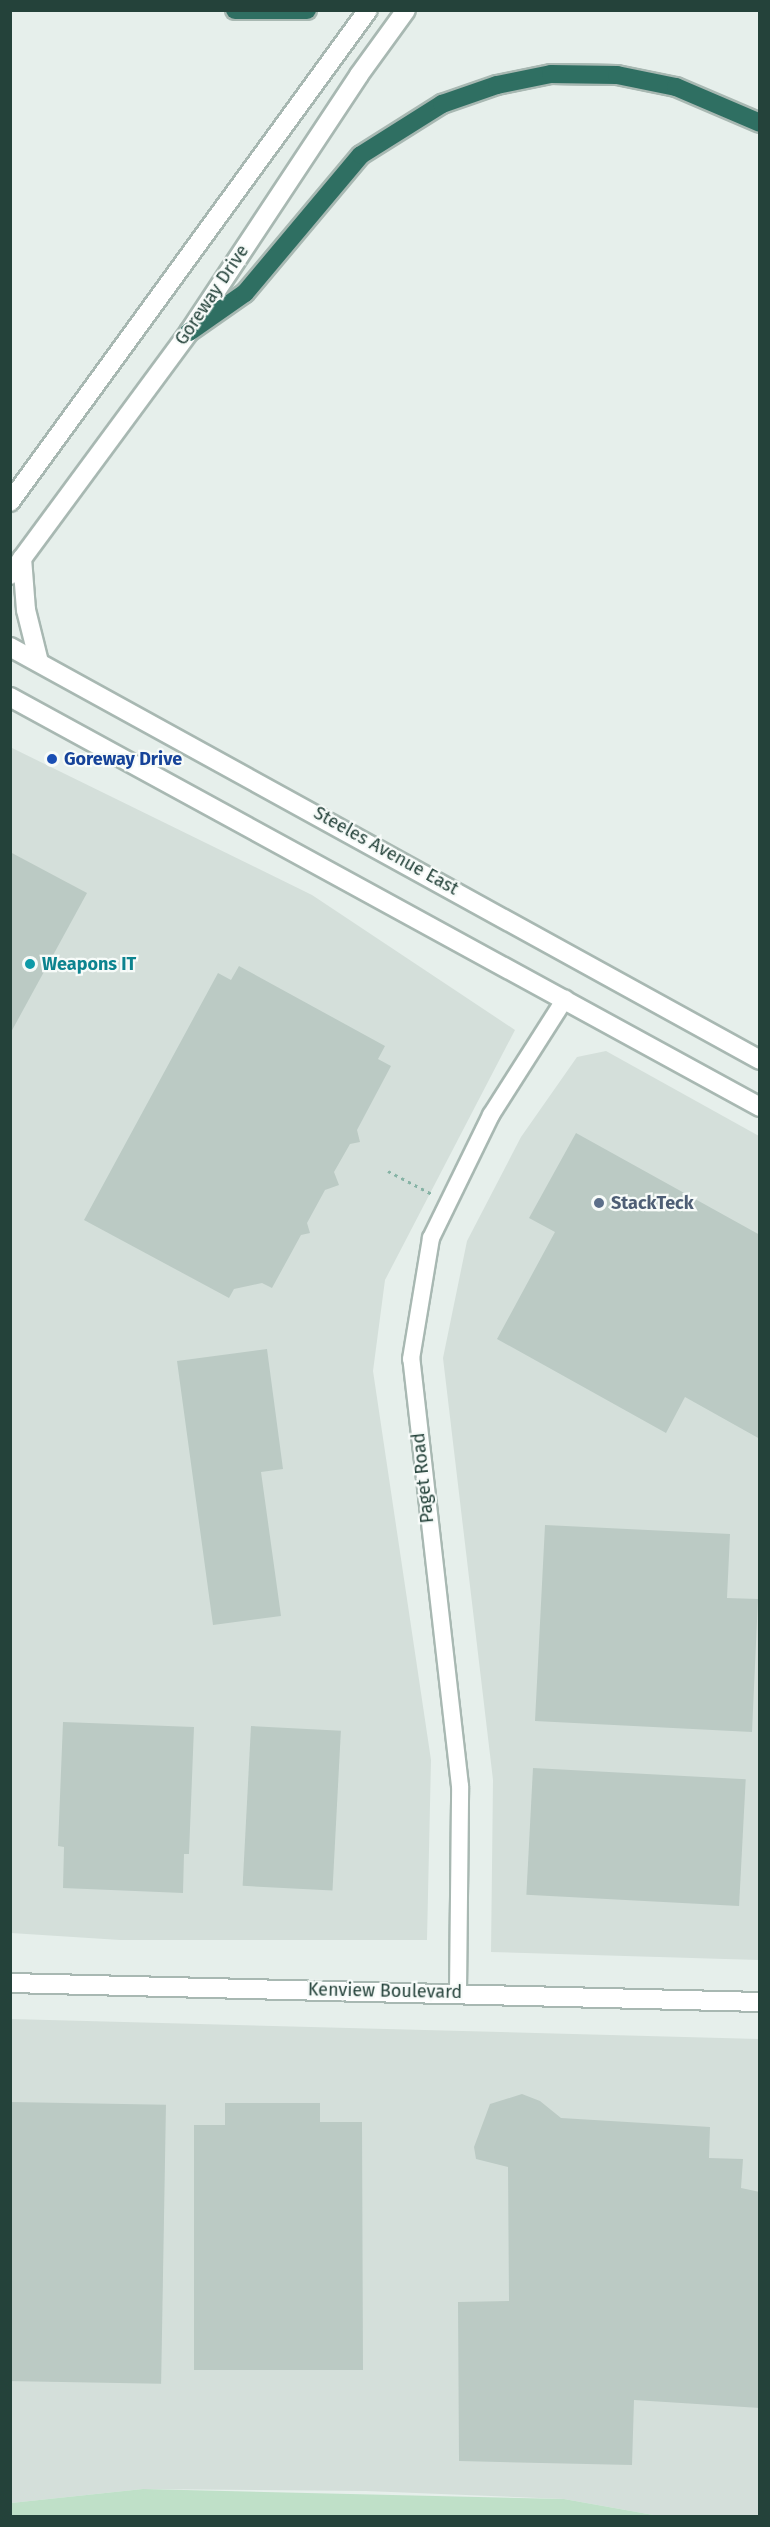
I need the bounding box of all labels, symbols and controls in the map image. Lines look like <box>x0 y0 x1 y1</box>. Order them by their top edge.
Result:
street label: Goreway Drive <box>171 241 253 349</box>
place label: Goreway Drive <box>64 748 182 770</box>
marker: Goreway Drive <box>45 752 59 766</box>
street label: Steeles Avenue East <box>310 802 462 900</box>
place label: Weapons IT <box>42 953 136 975</box>
marker: Weapons IT <box>23 957 37 971</box>
place label: StackTeck <box>611 1192 694 1214</box>
marker: StackTeck <box>592 1196 606 1210</box>
street label: Paget Road <box>408 1432 438 1524</box>
street label: Kenview Boulevard <box>308 1979 462 2003</box>

